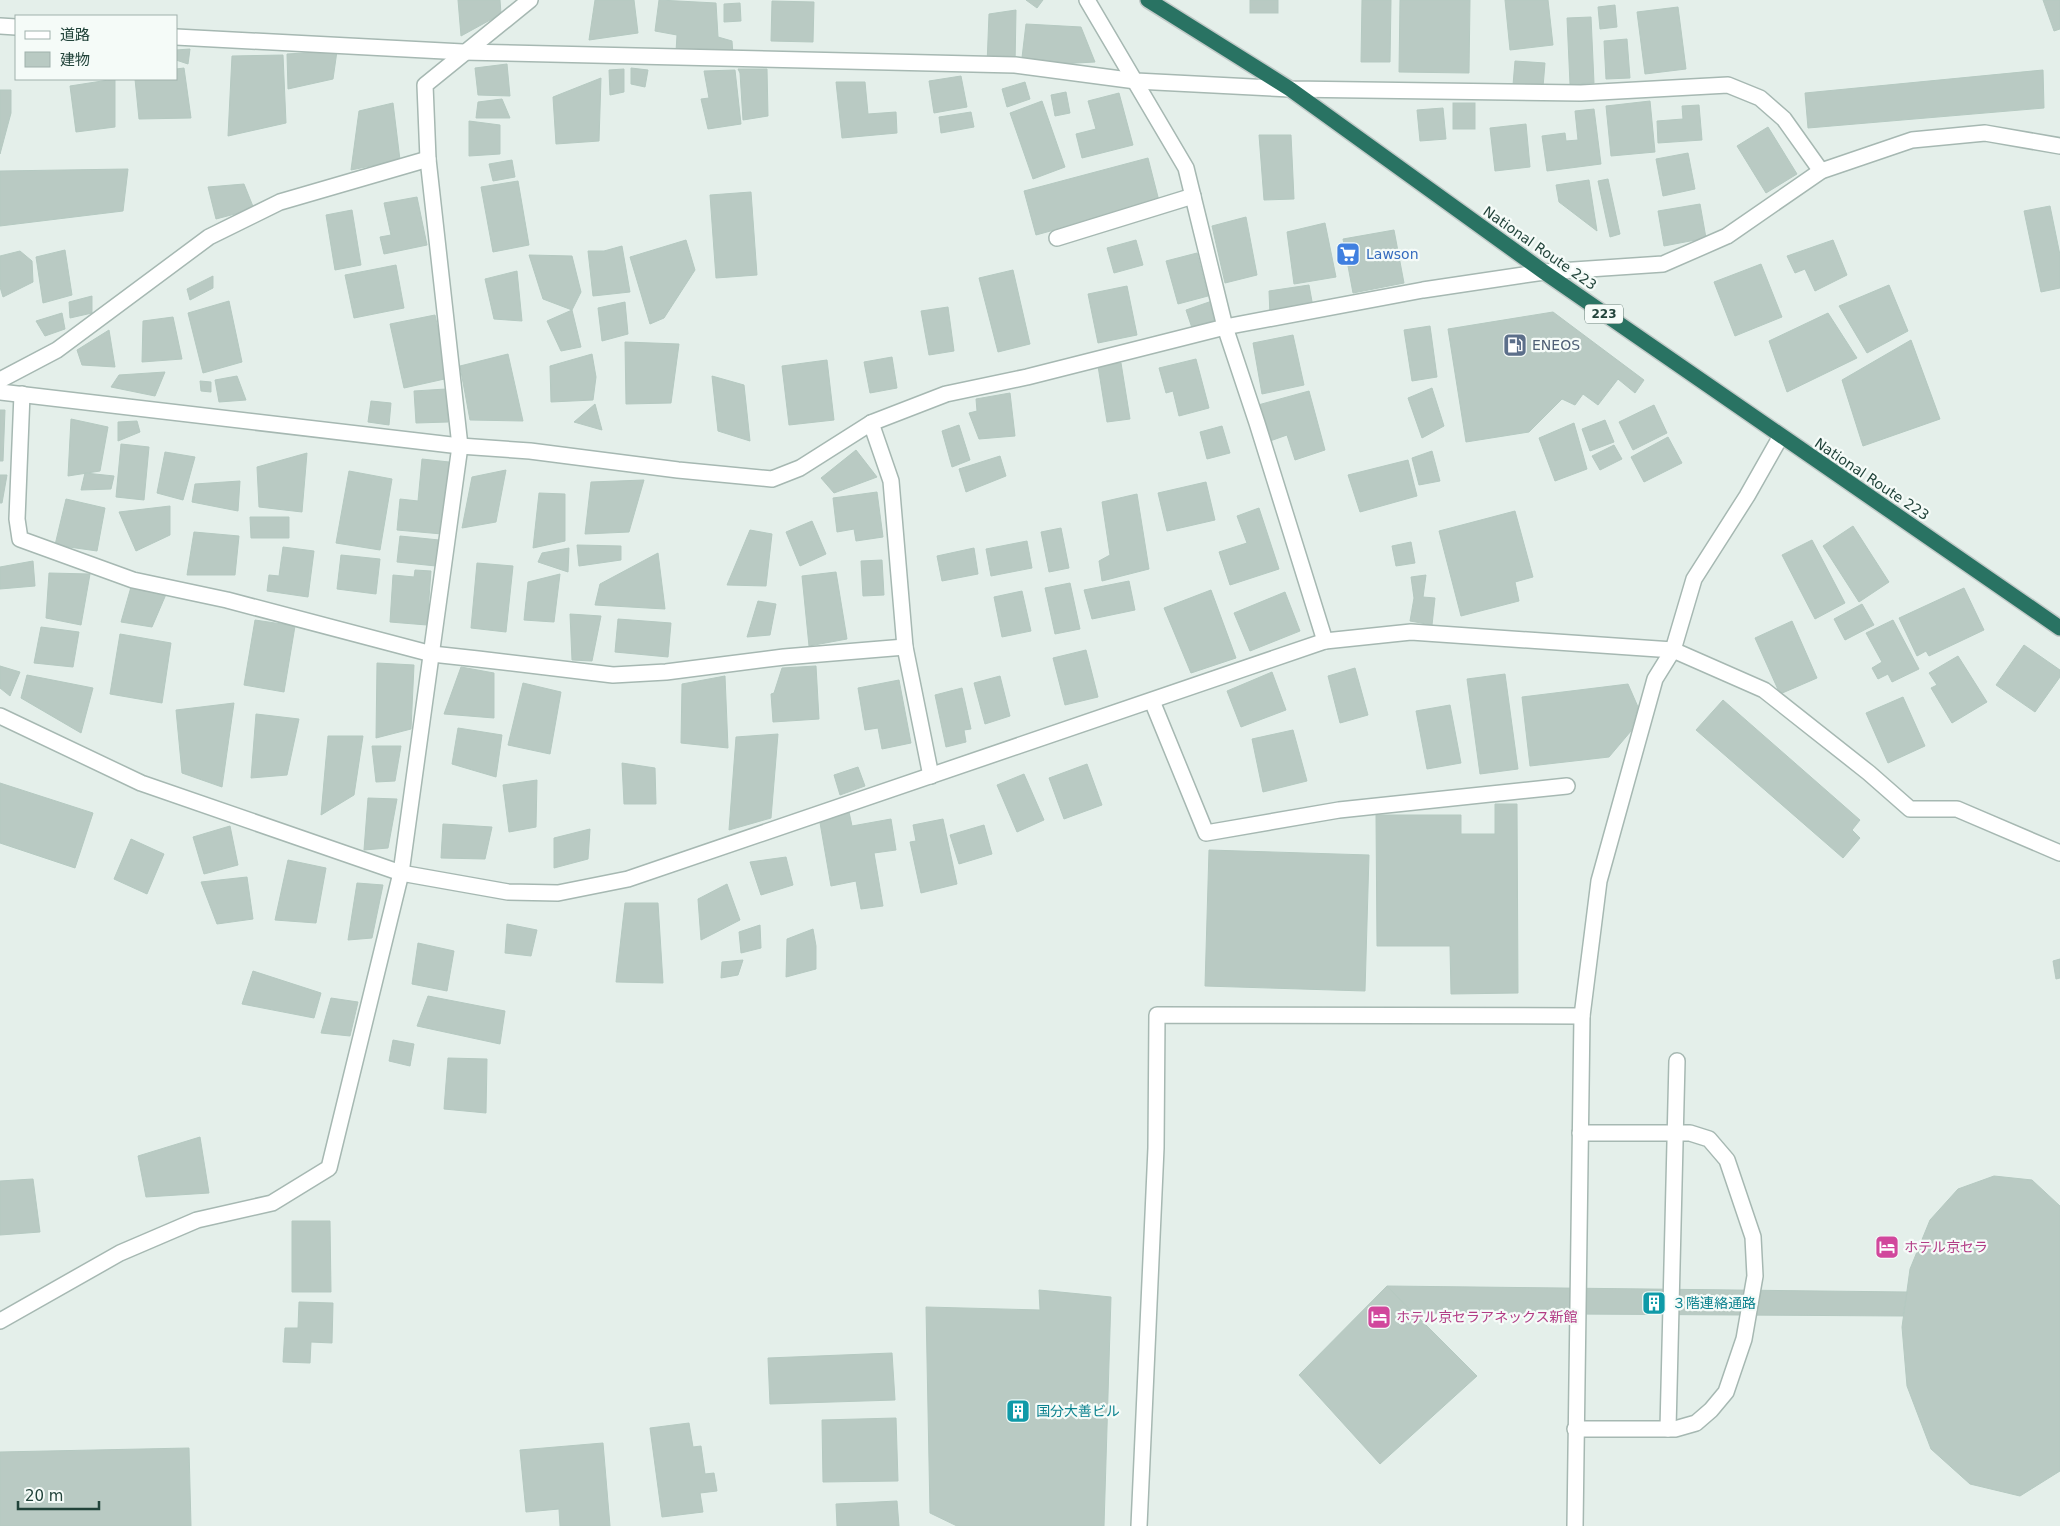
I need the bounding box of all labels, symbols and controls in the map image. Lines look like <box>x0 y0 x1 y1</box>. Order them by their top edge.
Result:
legend <box>15 15 178 80</box>
text: 道路 <box>60 26 90 44</box>
text: 建物 <box>60 51 90 69</box>
street label: National Route 223 <box>1480 203 1600 293</box>
supermarket icon: Lawson <box>1335 241 1361 267</box>
place label: Lawson <box>1366 246 1419 262</box>
road number: 223 <box>1585 304 1623 324</box>
fuel station icon: ENEOS <box>1502 332 1528 358</box>
place label: ENEOS <box>1532 337 1580 353</box>
street label: National Route 223 <box>1812 435 1932 523</box>
hotel icon: ホテル京セラ <box>1874 1234 1900 1260</box>
place label: ホテル京セラ <box>1904 1239 1988 1255</box>
building icon: ３階連絡通路 <box>1641 1290 1667 1316</box>
place label: ３階連絡通路 <box>1672 1295 1756 1311</box>
hotel icon: ホテル京セラアネックス新館 <box>1366 1304 1392 1330</box>
place label: ホテル京セラアネックス新館 <box>1396 1309 1578 1325</box>
building icon: 国分大善ビル <box>1005 1398 1031 1424</box>
place label: 国分大善ビル <box>1036 1403 1120 1419</box>
scale bar <box>18 1478 99 1510</box>
text: 20 m <box>25 1487 63 1505</box>

